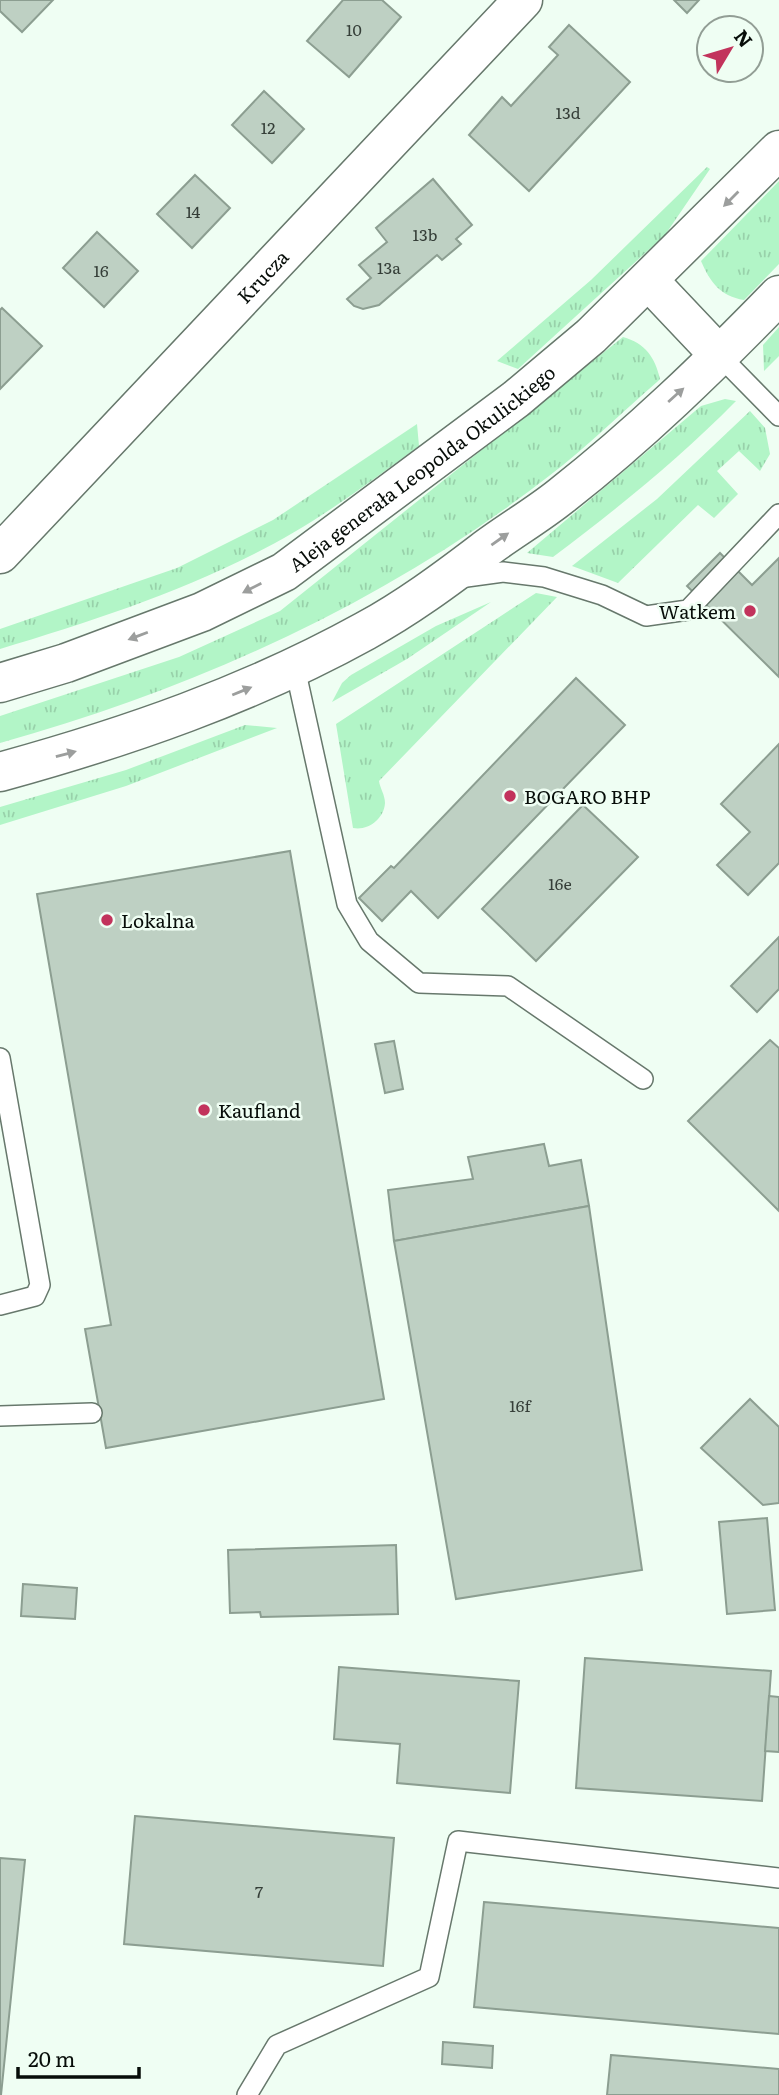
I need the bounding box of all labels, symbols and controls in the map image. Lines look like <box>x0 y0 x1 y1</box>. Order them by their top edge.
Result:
north arrow <box>695 14 765 84</box>
house number: 10 <box>346 17 362 41</box>
text: N <box>728 23 760 53</box>
house number: 13d <box>556 100 581 124</box>
house number: 12 <box>261 115 275 139</box>
one-way arrow <box>724 190 740 207</box>
house number: 14 <box>186 199 201 223</box>
house number: 13b <box>413 222 437 246</box>
street label: Krucza <box>230 243 295 309</box>
house number: 13a <box>377 255 401 279</box>
house number: 16 <box>93 258 109 282</box>
street label: Aleja generała Leopolda Okulickiego <box>283 358 561 578</box>
one-way arrow <box>668 388 685 404</box>
one-way arrow <box>491 532 509 546</box>
one-way arrow <box>241 582 262 594</box>
place label: Watkem <box>659 597 736 625</box>
marker: Watkem <box>742 603 758 619</box>
one-way arrow <box>128 631 149 642</box>
one-way arrow <box>232 685 252 697</box>
one-way arrow <box>55 748 77 759</box>
place label: BOGARO BHP <box>524 782 650 810</box>
marker: BOGARO BHP <box>502 788 518 804</box>
house number: 16e <box>548 871 572 895</box>
place label: Lokalna <box>121 906 196 934</box>
marker: Lokalna <box>99 912 115 928</box>
place label: Kaufland <box>218 1096 301 1124</box>
marker: Kaufland <box>196 1102 212 1118</box>
house number: 16f <box>509 1393 532 1417</box>
house number: 7 <box>255 1879 263 1903</box>
scale bar <box>18 2036 138 2080</box>
text: 20 m <box>28 2042 75 2073</box>

